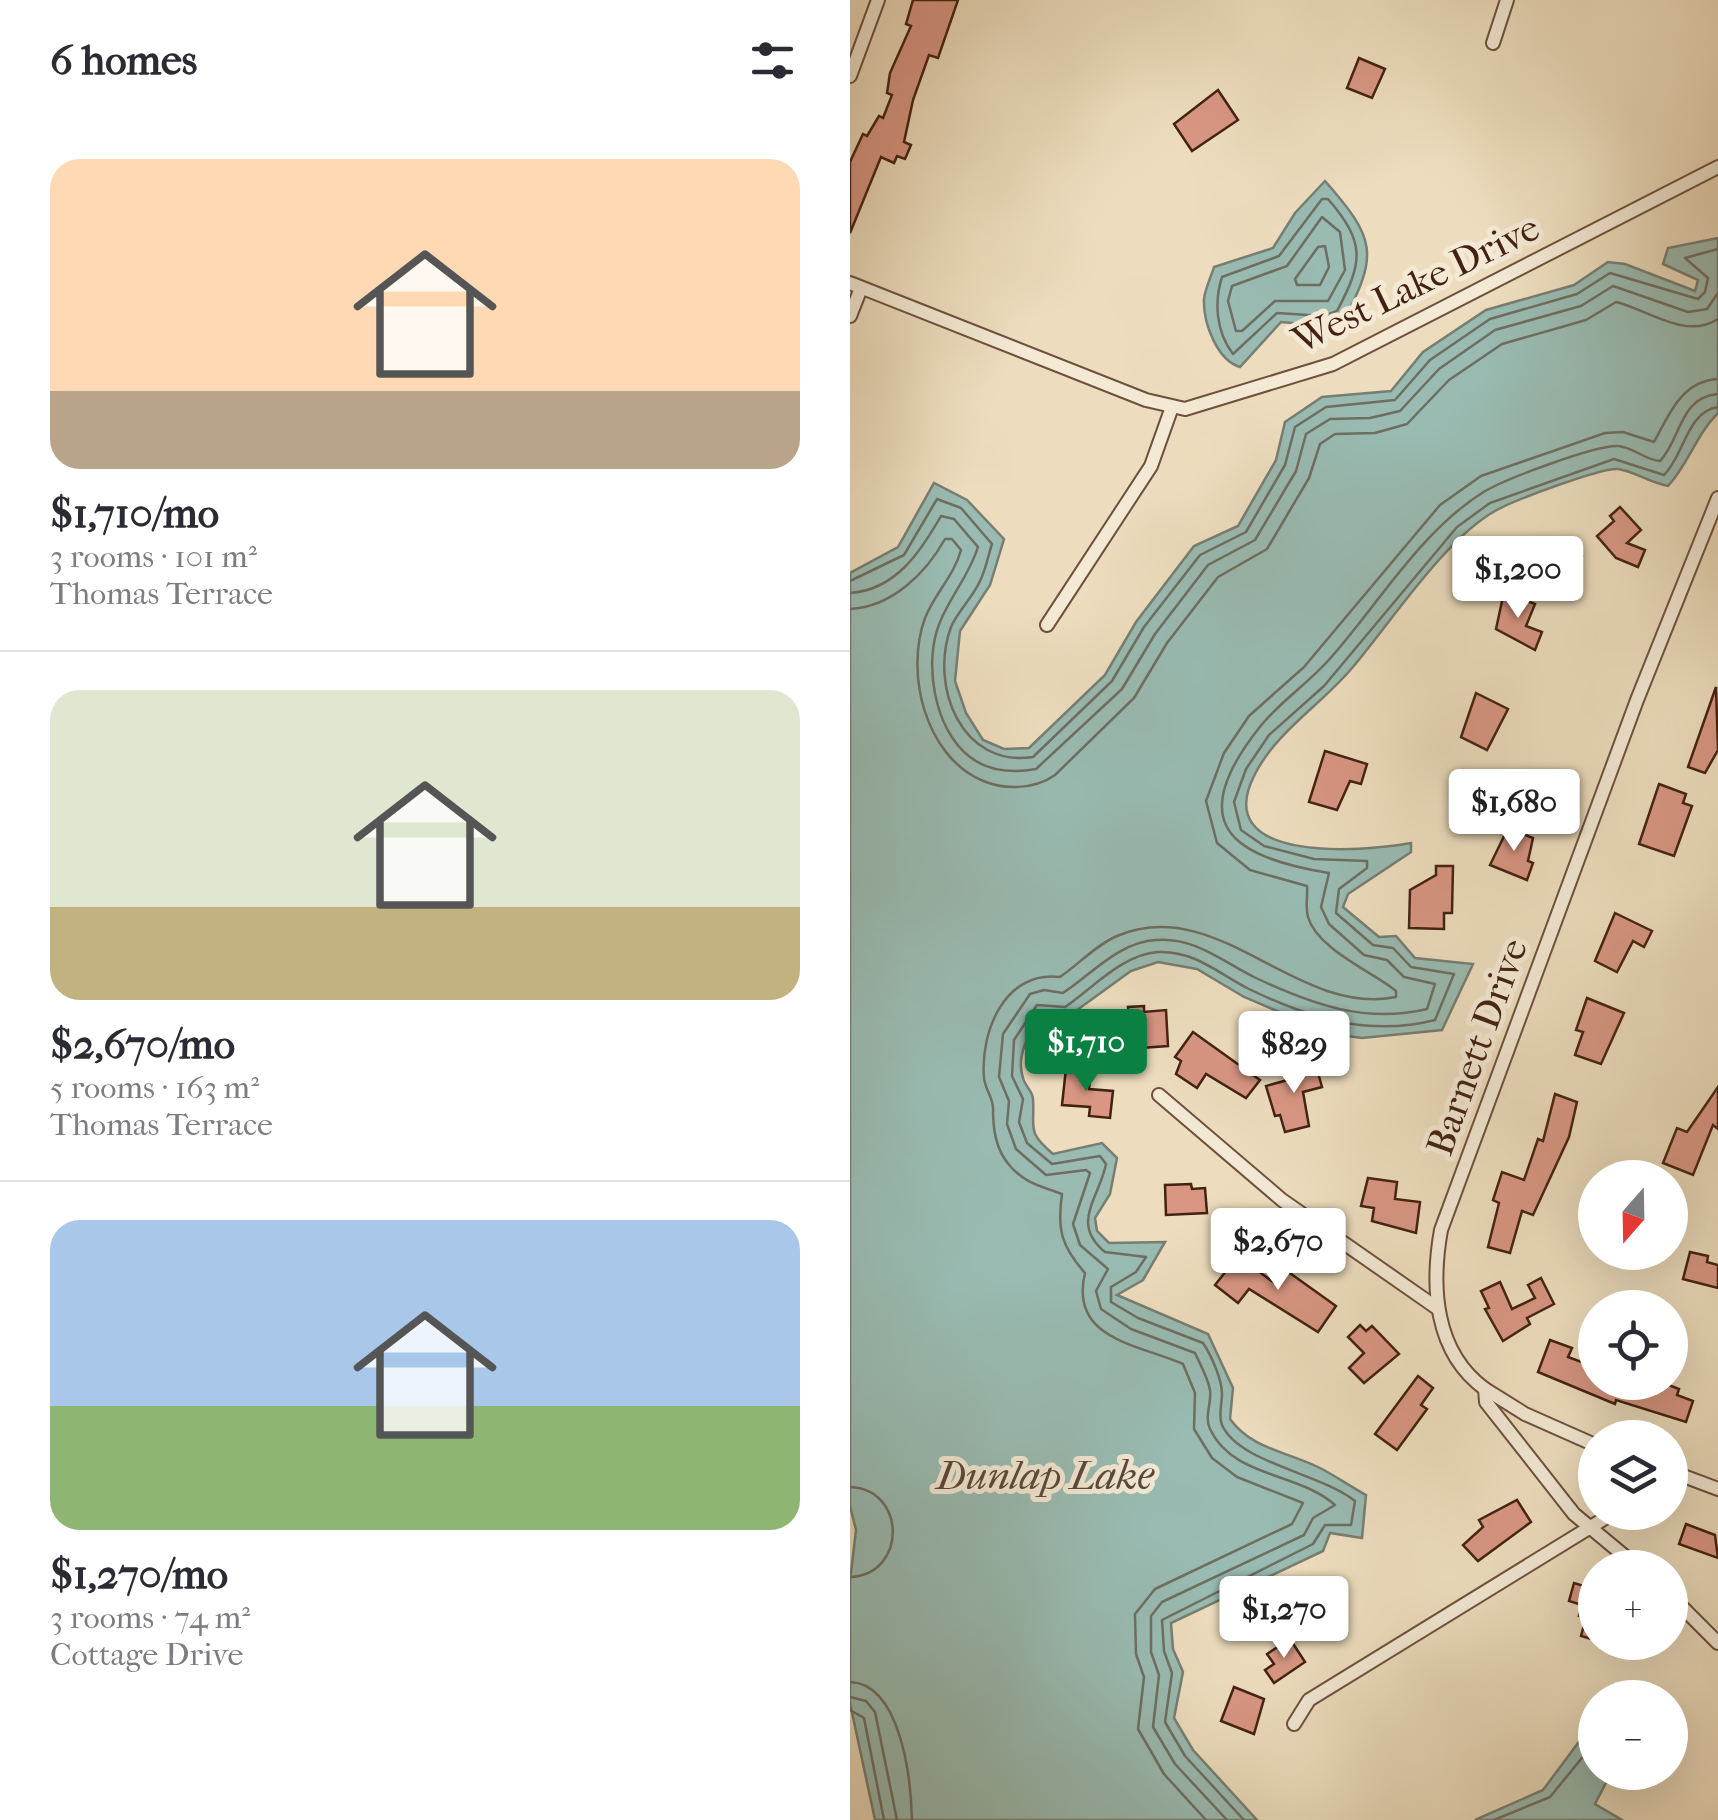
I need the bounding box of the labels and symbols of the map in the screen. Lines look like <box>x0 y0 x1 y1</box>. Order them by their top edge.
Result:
street label: West Lake Drive <box>1284 205 1547 364</box>
pin: $1,200 <box>1437 536 1599 621</box>
pin: $1,680 <box>1433 769 1595 854</box>
street label: Barnett Drive <box>1417 933 1537 1161</box>
pin: $1,710 <box>1005 1009 1167 1094</box>
pin: $829 <box>1235 1011 1353 1096</box>
north arrow <box>1578 1160 1688 1270</box>
pin: $2,670 <box>1197 1208 1359 1293</box>
water label: Dunlap Lake <box>933 1453 1155 1499</box>
pin: $1,270 <box>1203 1576 1365 1661</box>

